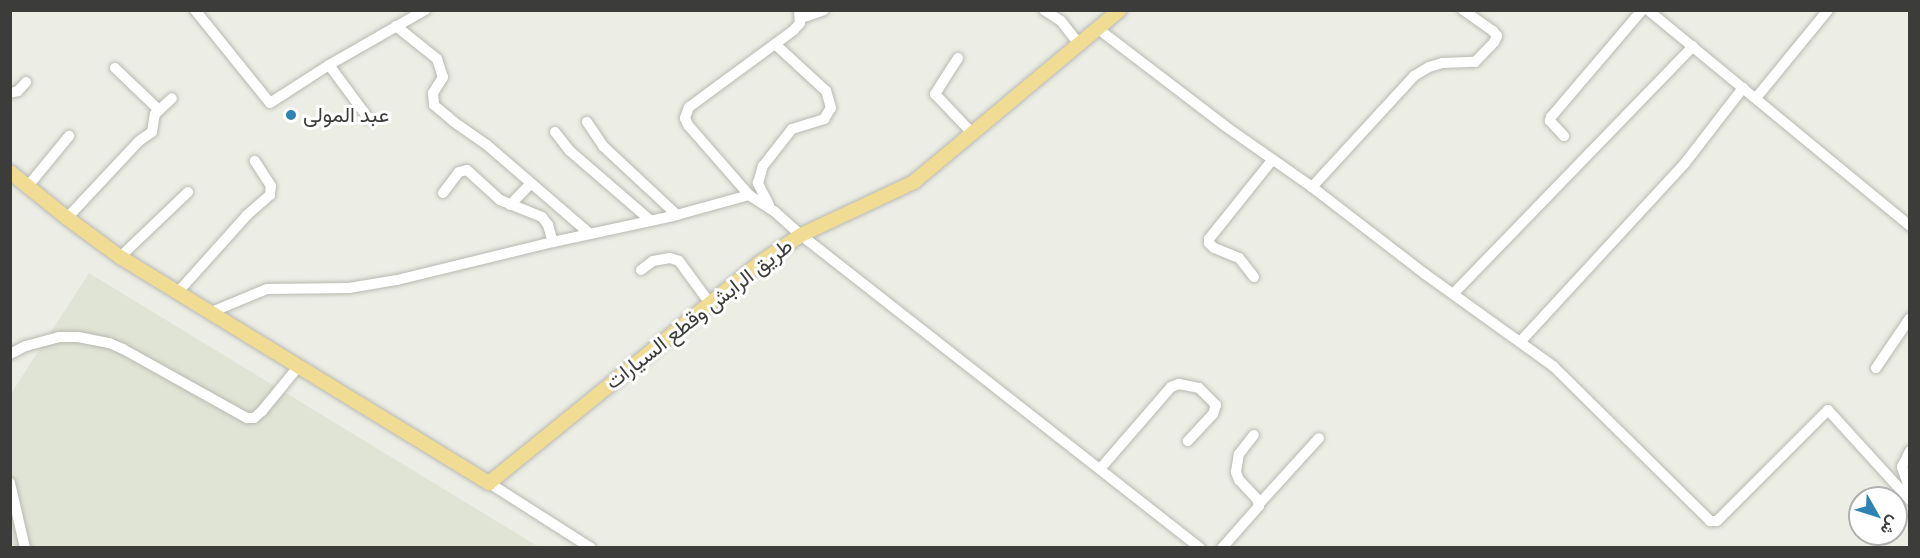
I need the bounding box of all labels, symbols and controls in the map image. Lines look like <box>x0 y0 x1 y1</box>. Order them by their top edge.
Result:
place label: عبد المولى <box>303 102 389 128</box>
marker: عبد المولى <box>284 108 298 122</box>
street label: طريق الرابش وقطع السيارات <box>601 233 797 395</box>
north arrow <box>1848 486 1908 546</box>
text: ش <box>1876 512 1905 540</box>

